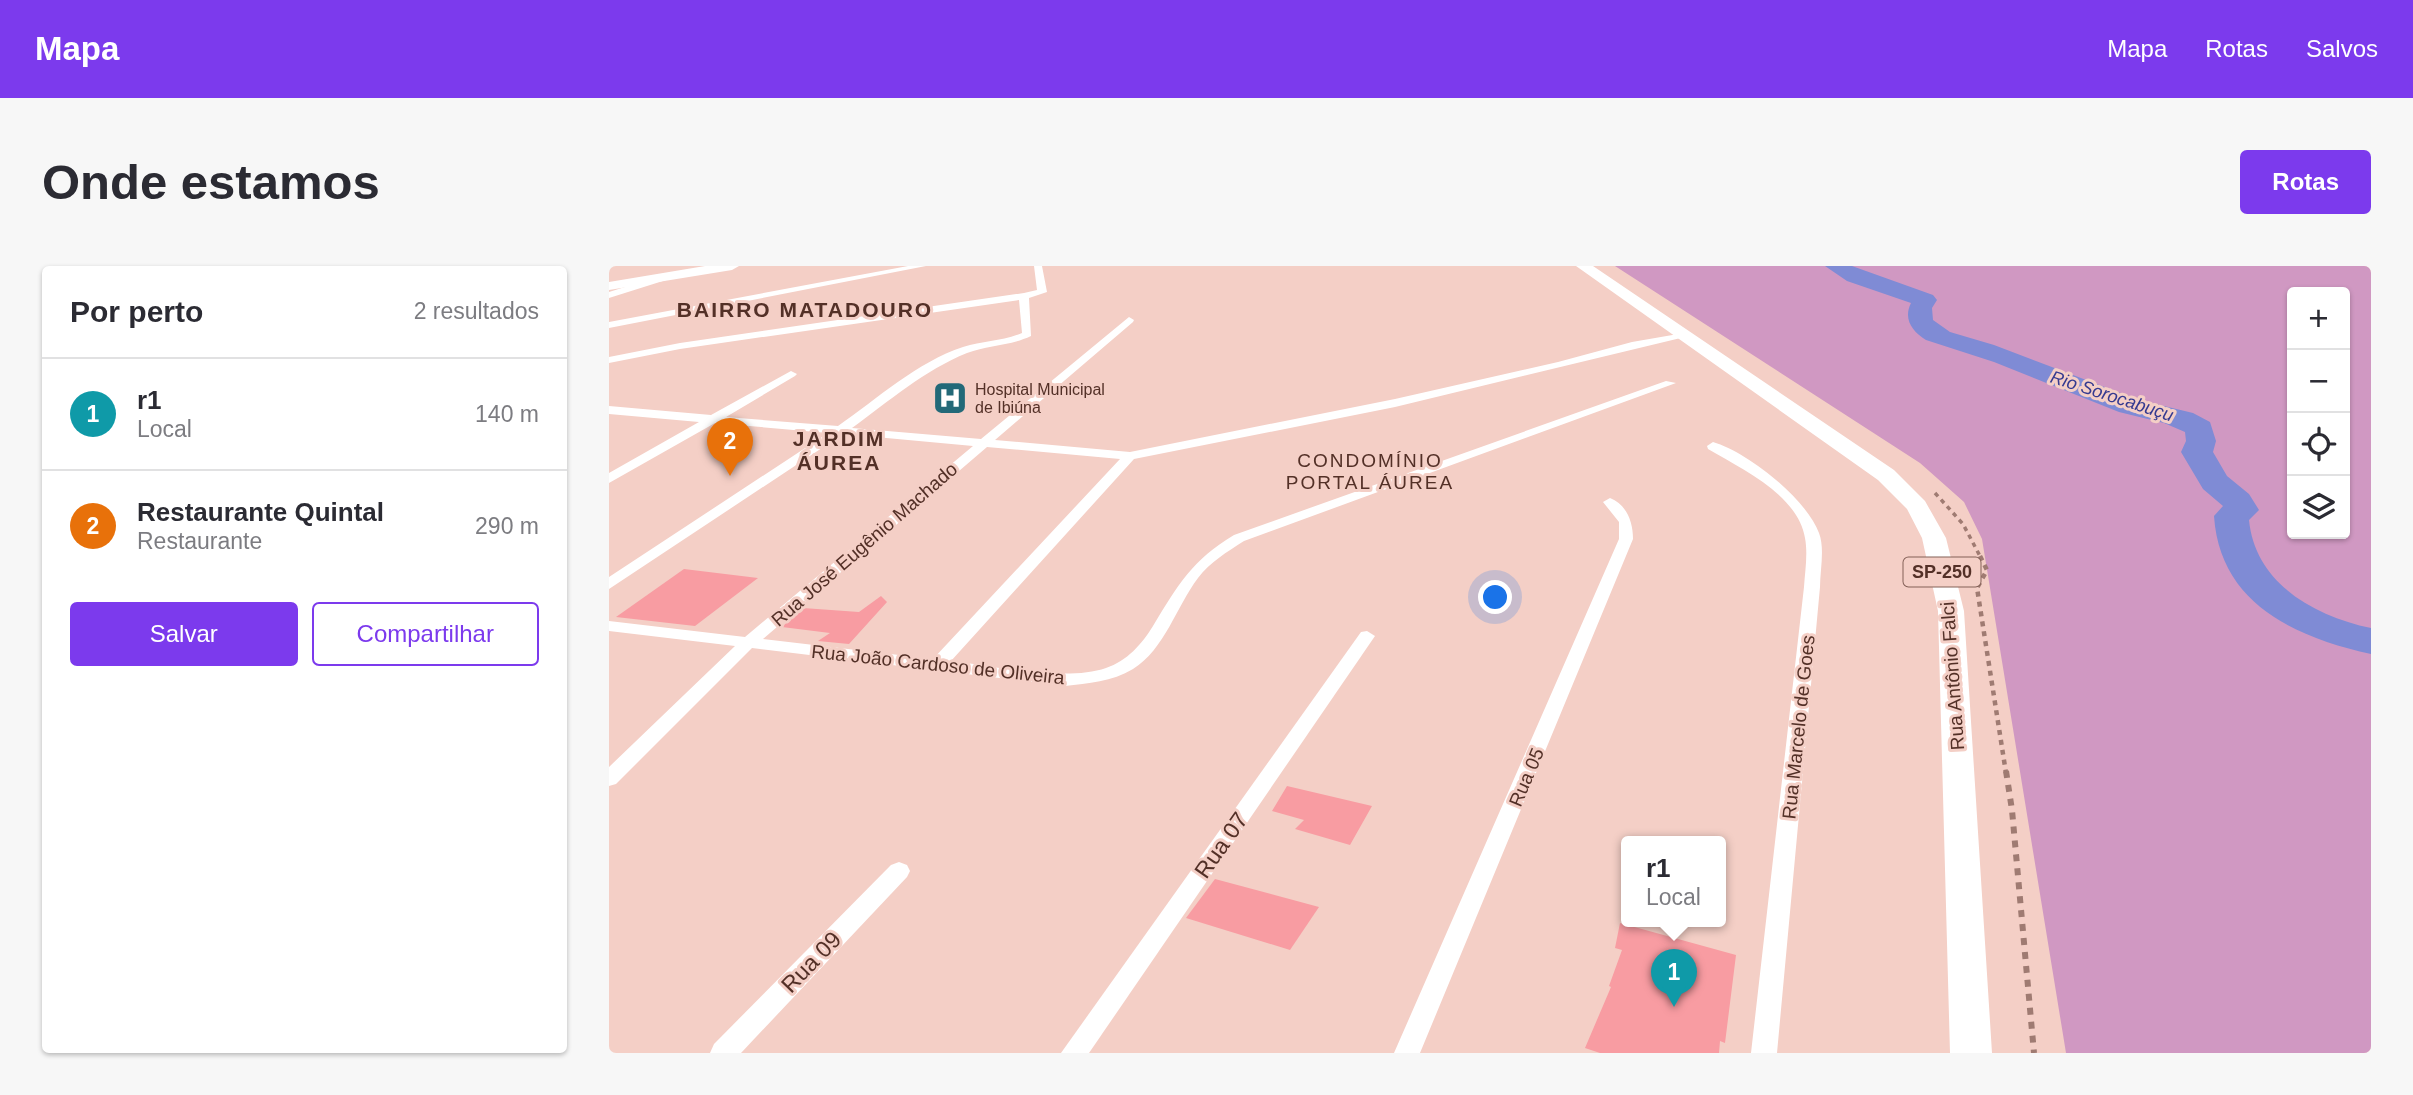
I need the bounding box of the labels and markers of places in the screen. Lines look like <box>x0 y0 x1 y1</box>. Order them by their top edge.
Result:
hospital icon: Hospital Municipal de Ibiúna <box>931 379 969 417</box>
place label: Hospital Municipal de Ibiúna <box>975 381 1105 416</box>
pin: 2 <box>707 418 753 476</box>
pin: 1 <box>1651 949 1697 1007</box>

